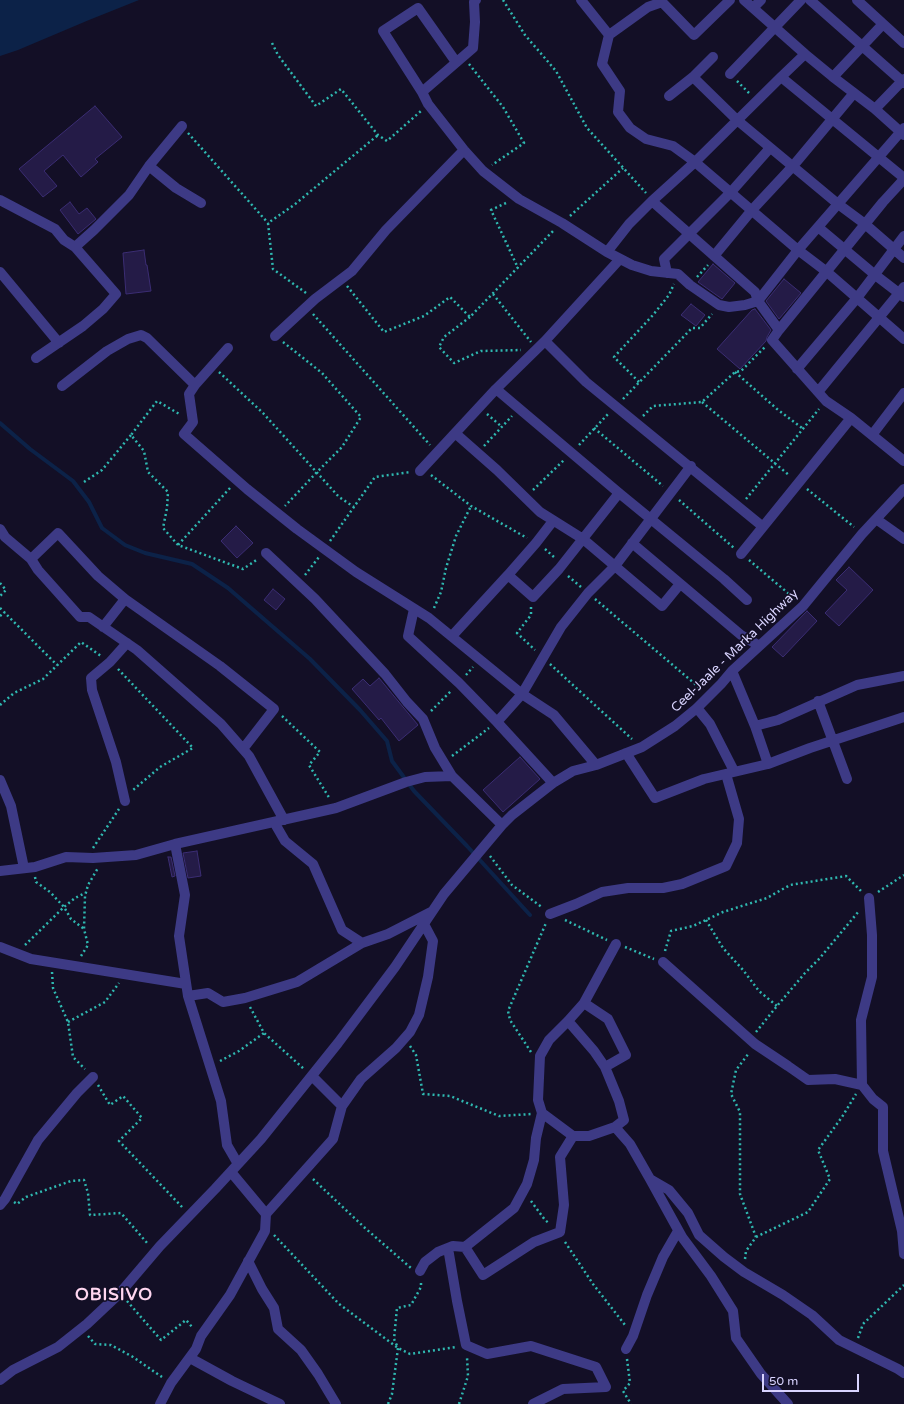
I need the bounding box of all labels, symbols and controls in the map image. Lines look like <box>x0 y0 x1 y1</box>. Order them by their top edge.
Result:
street label: Ceel-Jaale - Marka Highway <box>668 586 802 716</box>
district label: OBISIVO <box>75 1286 153 1306</box>
scale bar <box>764 1366 861 1392</box>
text: 50 m <box>769 1374 798 1388</box>

